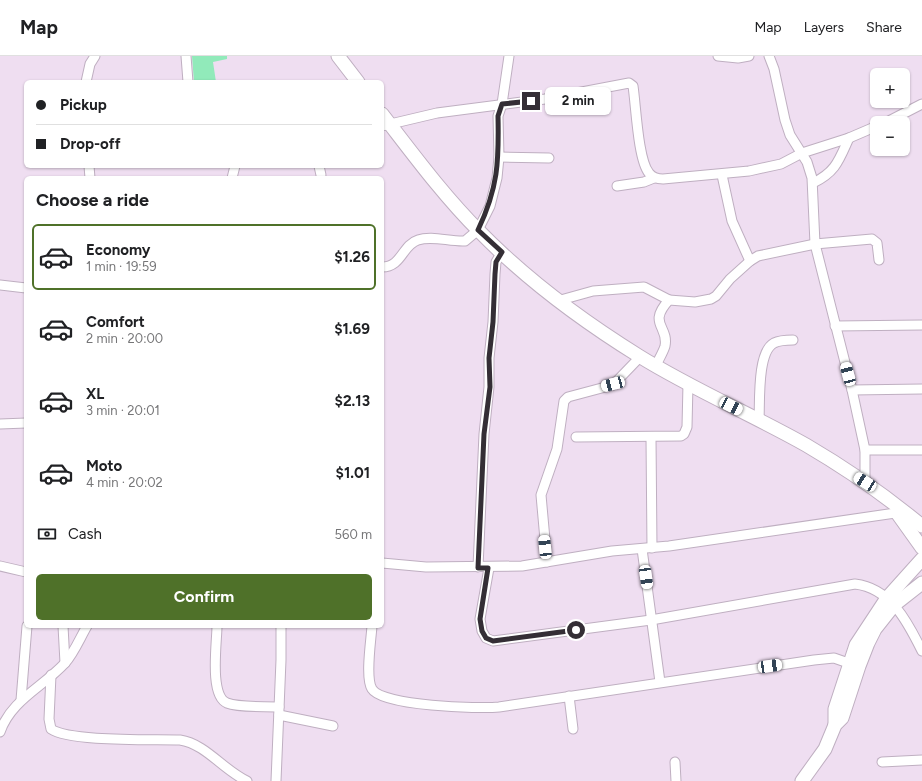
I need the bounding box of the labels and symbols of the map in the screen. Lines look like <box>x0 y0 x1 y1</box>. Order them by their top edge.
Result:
callout: 2 min <box>545 87 611 115</box>
route end <box>522 92 540 110</box>
car <box>839 361 857 387</box>
car <box>600 375 626 393</box>
car <box>718 395 744 417</box>
car <box>852 471 878 493</box>
car <box>538 534 552 560</box>
car <box>638 564 654 590</box>
route start <box>567 621 585 639</box>
car <box>757 658 783 674</box>

